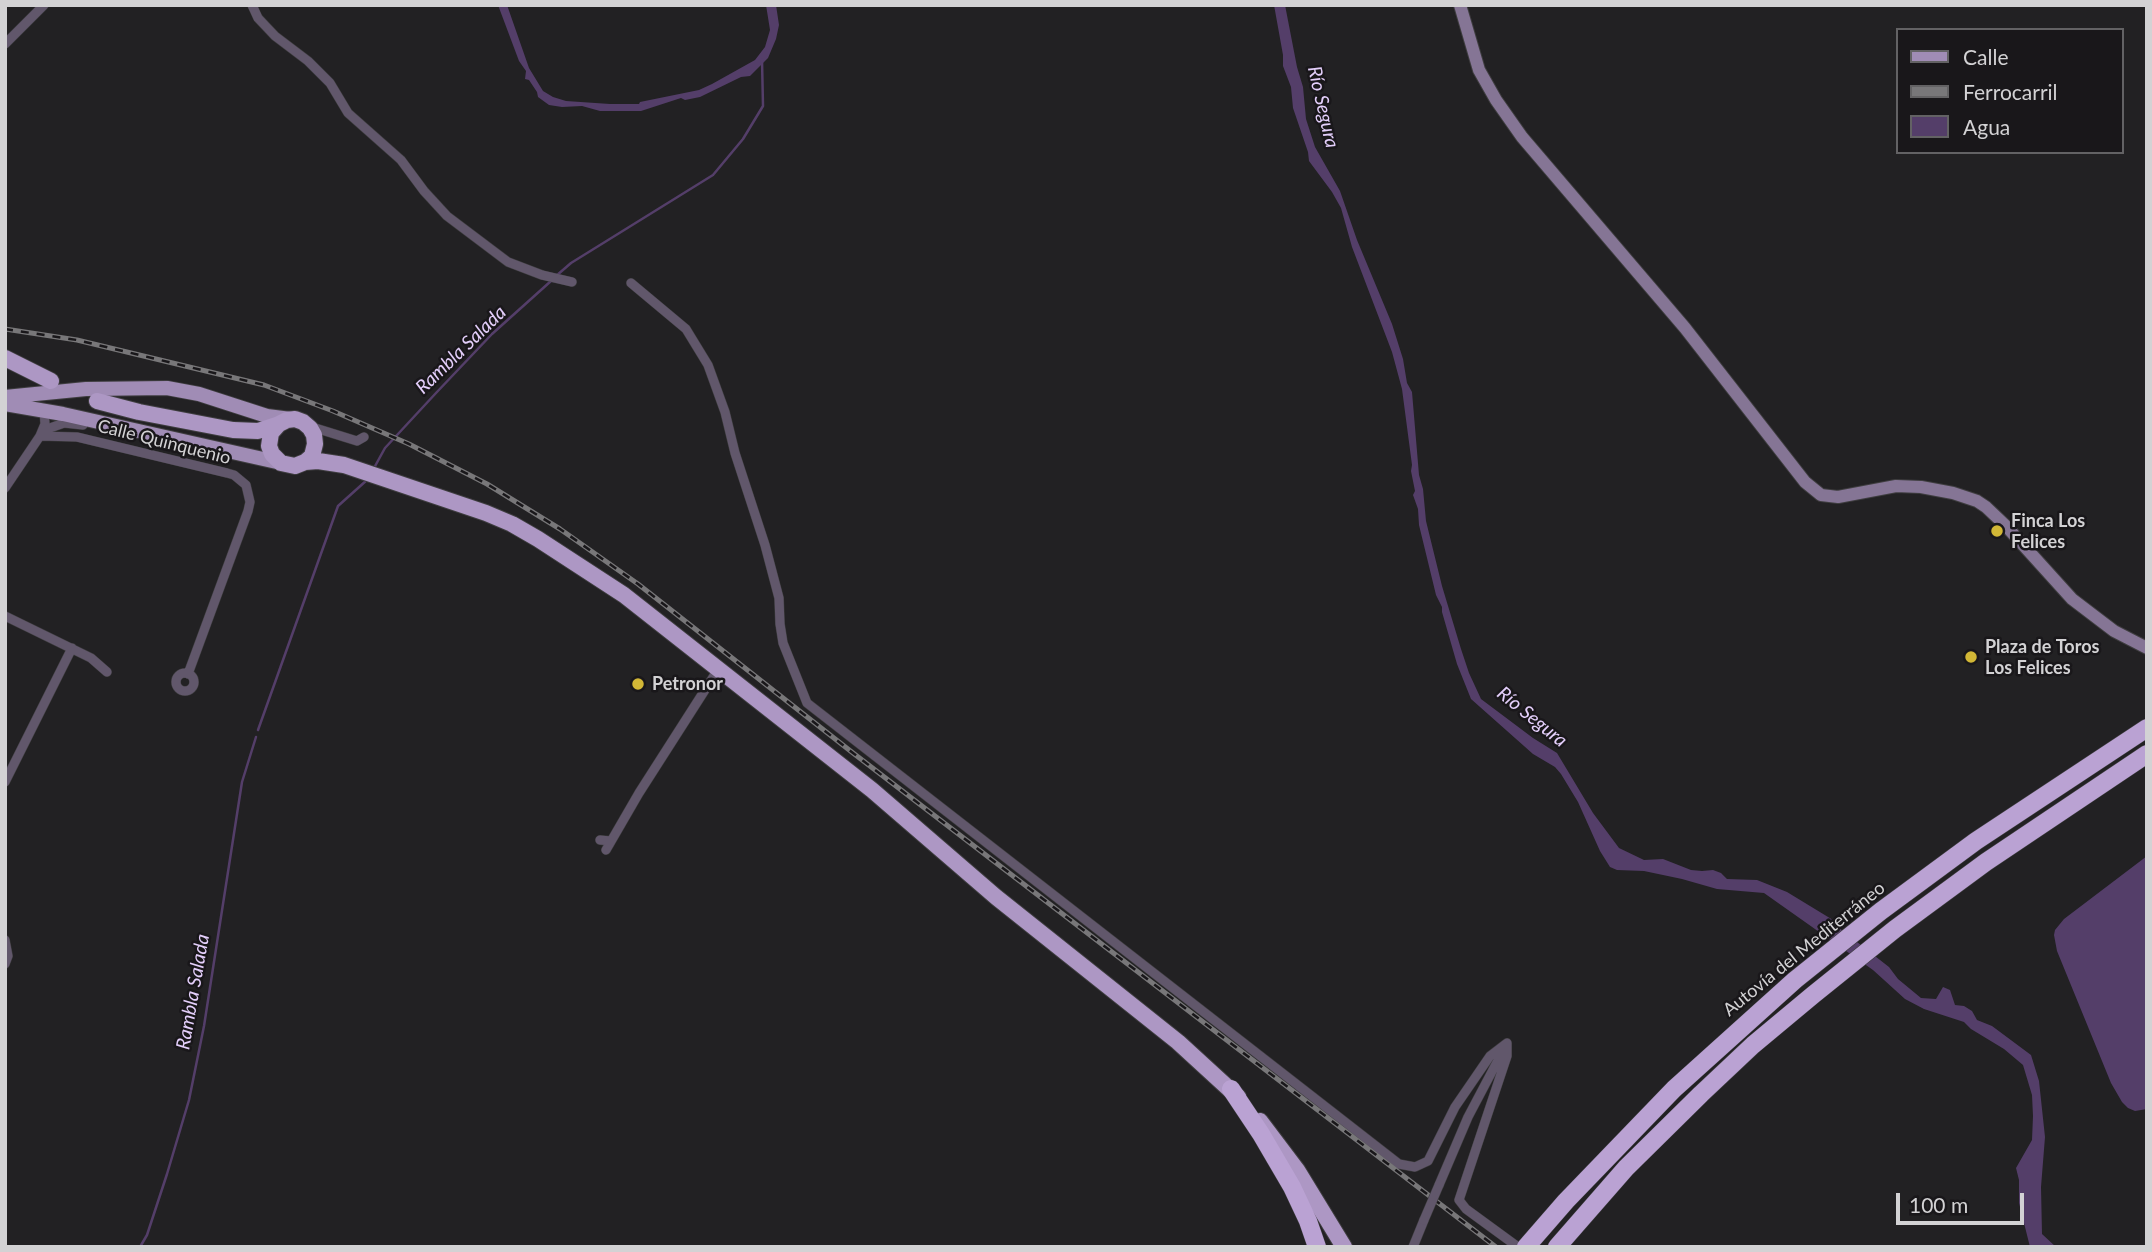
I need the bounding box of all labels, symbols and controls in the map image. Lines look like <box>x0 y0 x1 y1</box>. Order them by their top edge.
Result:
legend <box>1896 28 2124 154</box>
text: Calle <box>1963 44 2008 69</box>
water label: Río Segura <box>1303 64 1343 150</box>
text: Ferrocarril <box>1963 79 2058 104</box>
text: Agua <box>1963 114 2010 139</box>
water label: Rambla Salada <box>411 301 511 399</box>
street label: Calle Quinquenio <box>95 415 233 469</box>
place label: Finca Los Felices <box>2011 510 2085 552</box>
marker: Finca Los Felices <box>1989 523 2005 539</box>
place label: Plaza de Toros Los Felices <box>1985 636 2099 678</box>
marker: Plaza de Toros Los Felices <box>1963 649 1979 665</box>
place label: Petronor <box>652 673 723 695</box>
marker: Petronor <box>630 676 646 692</box>
water label: Río Segura <box>1492 682 1572 752</box>
street label: Autovía del Mediterráneo <box>1719 877 1889 1021</box>
water label: Rambla Salada <box>172 932 214 1052</box>
scale bar <box>1900 1178 2028 1222</box>
text: 100 m <box>1909 1192 1968 1217</box>

